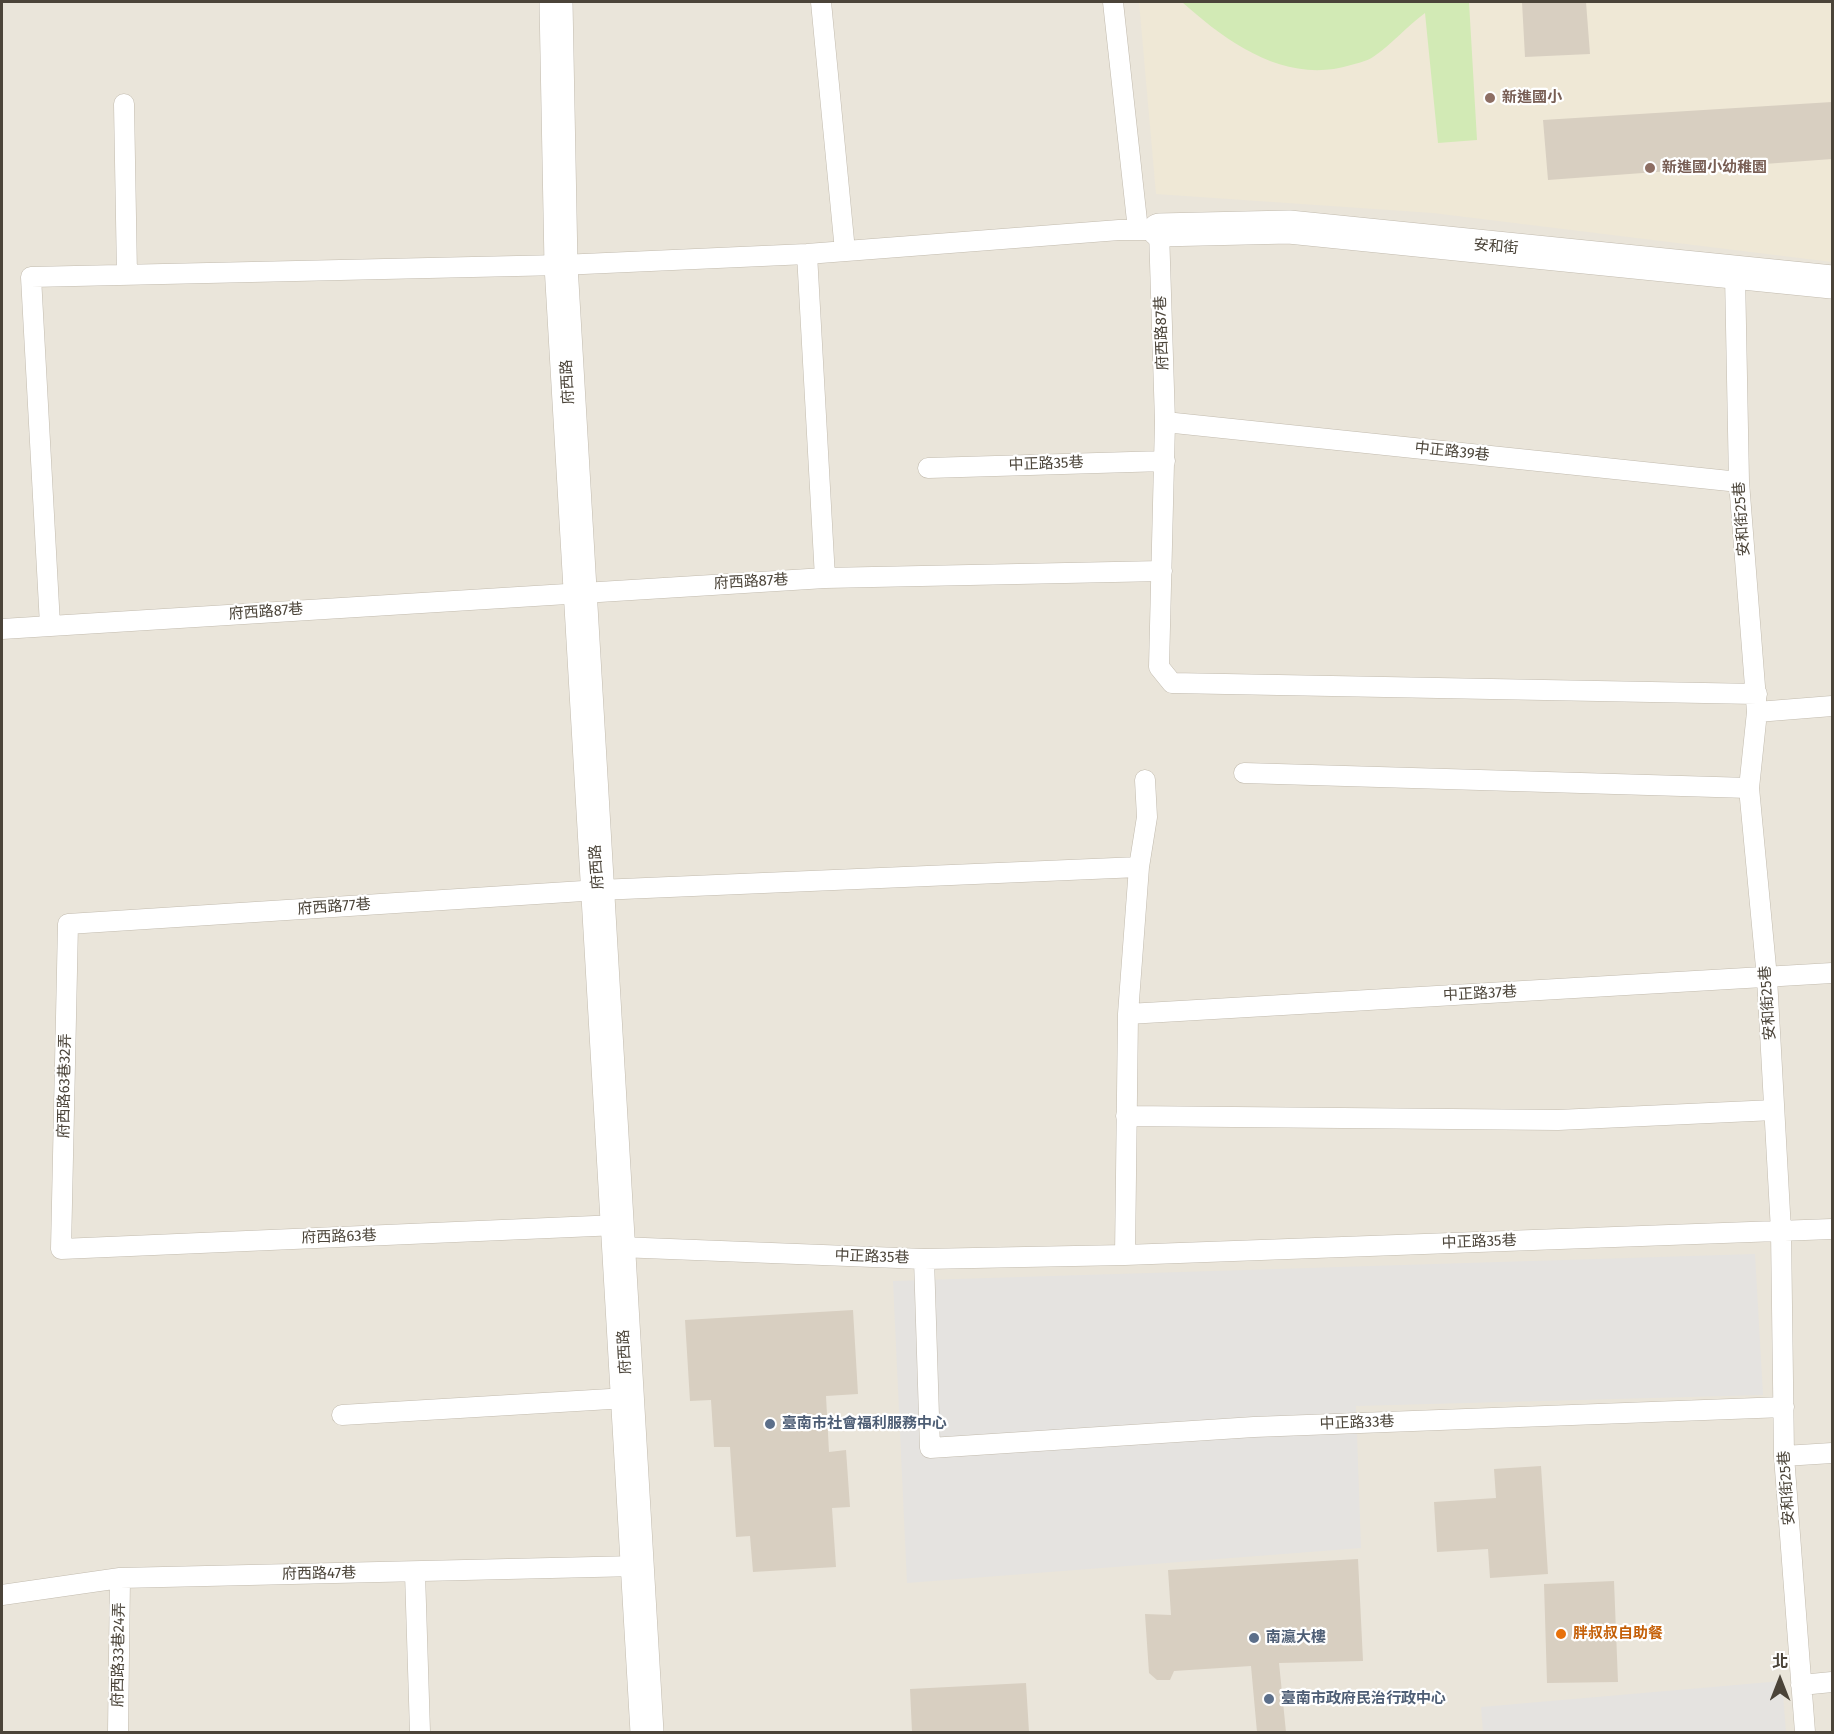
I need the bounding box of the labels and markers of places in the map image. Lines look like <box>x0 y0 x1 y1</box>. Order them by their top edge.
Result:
place label: 新進國小 <box>1502 89 1562 107</box>
marker: 新進國小 <box>1483 91 1497 105</box>
place label: 新進國小幼稚園 <box>1662 159 1767 177</box>
marker: 新進國小幼稚園 <box>1643 161 1657 175</box>
place label: 臺南市社會福利服務中心 <box>782 1415 947 1433</box>
marker: 臺南市社會福利服務中心 <box>763 1417 777 1431</box>
place label: 胖叔叔自助餐 <box>1573 1625 1663 1643</box>
marker: 胖叔叔自助餐 <box>1554 1627 1568 1641</box>
place label: 南瀛大樓 <box>1266 1629 1326 1647</box>
marker: 南瀛大樓 <box>1247 1631 1261 1645</box>
place label: 臺南市政府民治行政中心 <box>1281 1690 1446 1708</box>
marker: 臺南市政府民治行政中心 <box>1262 1692 1276 1706</box>

